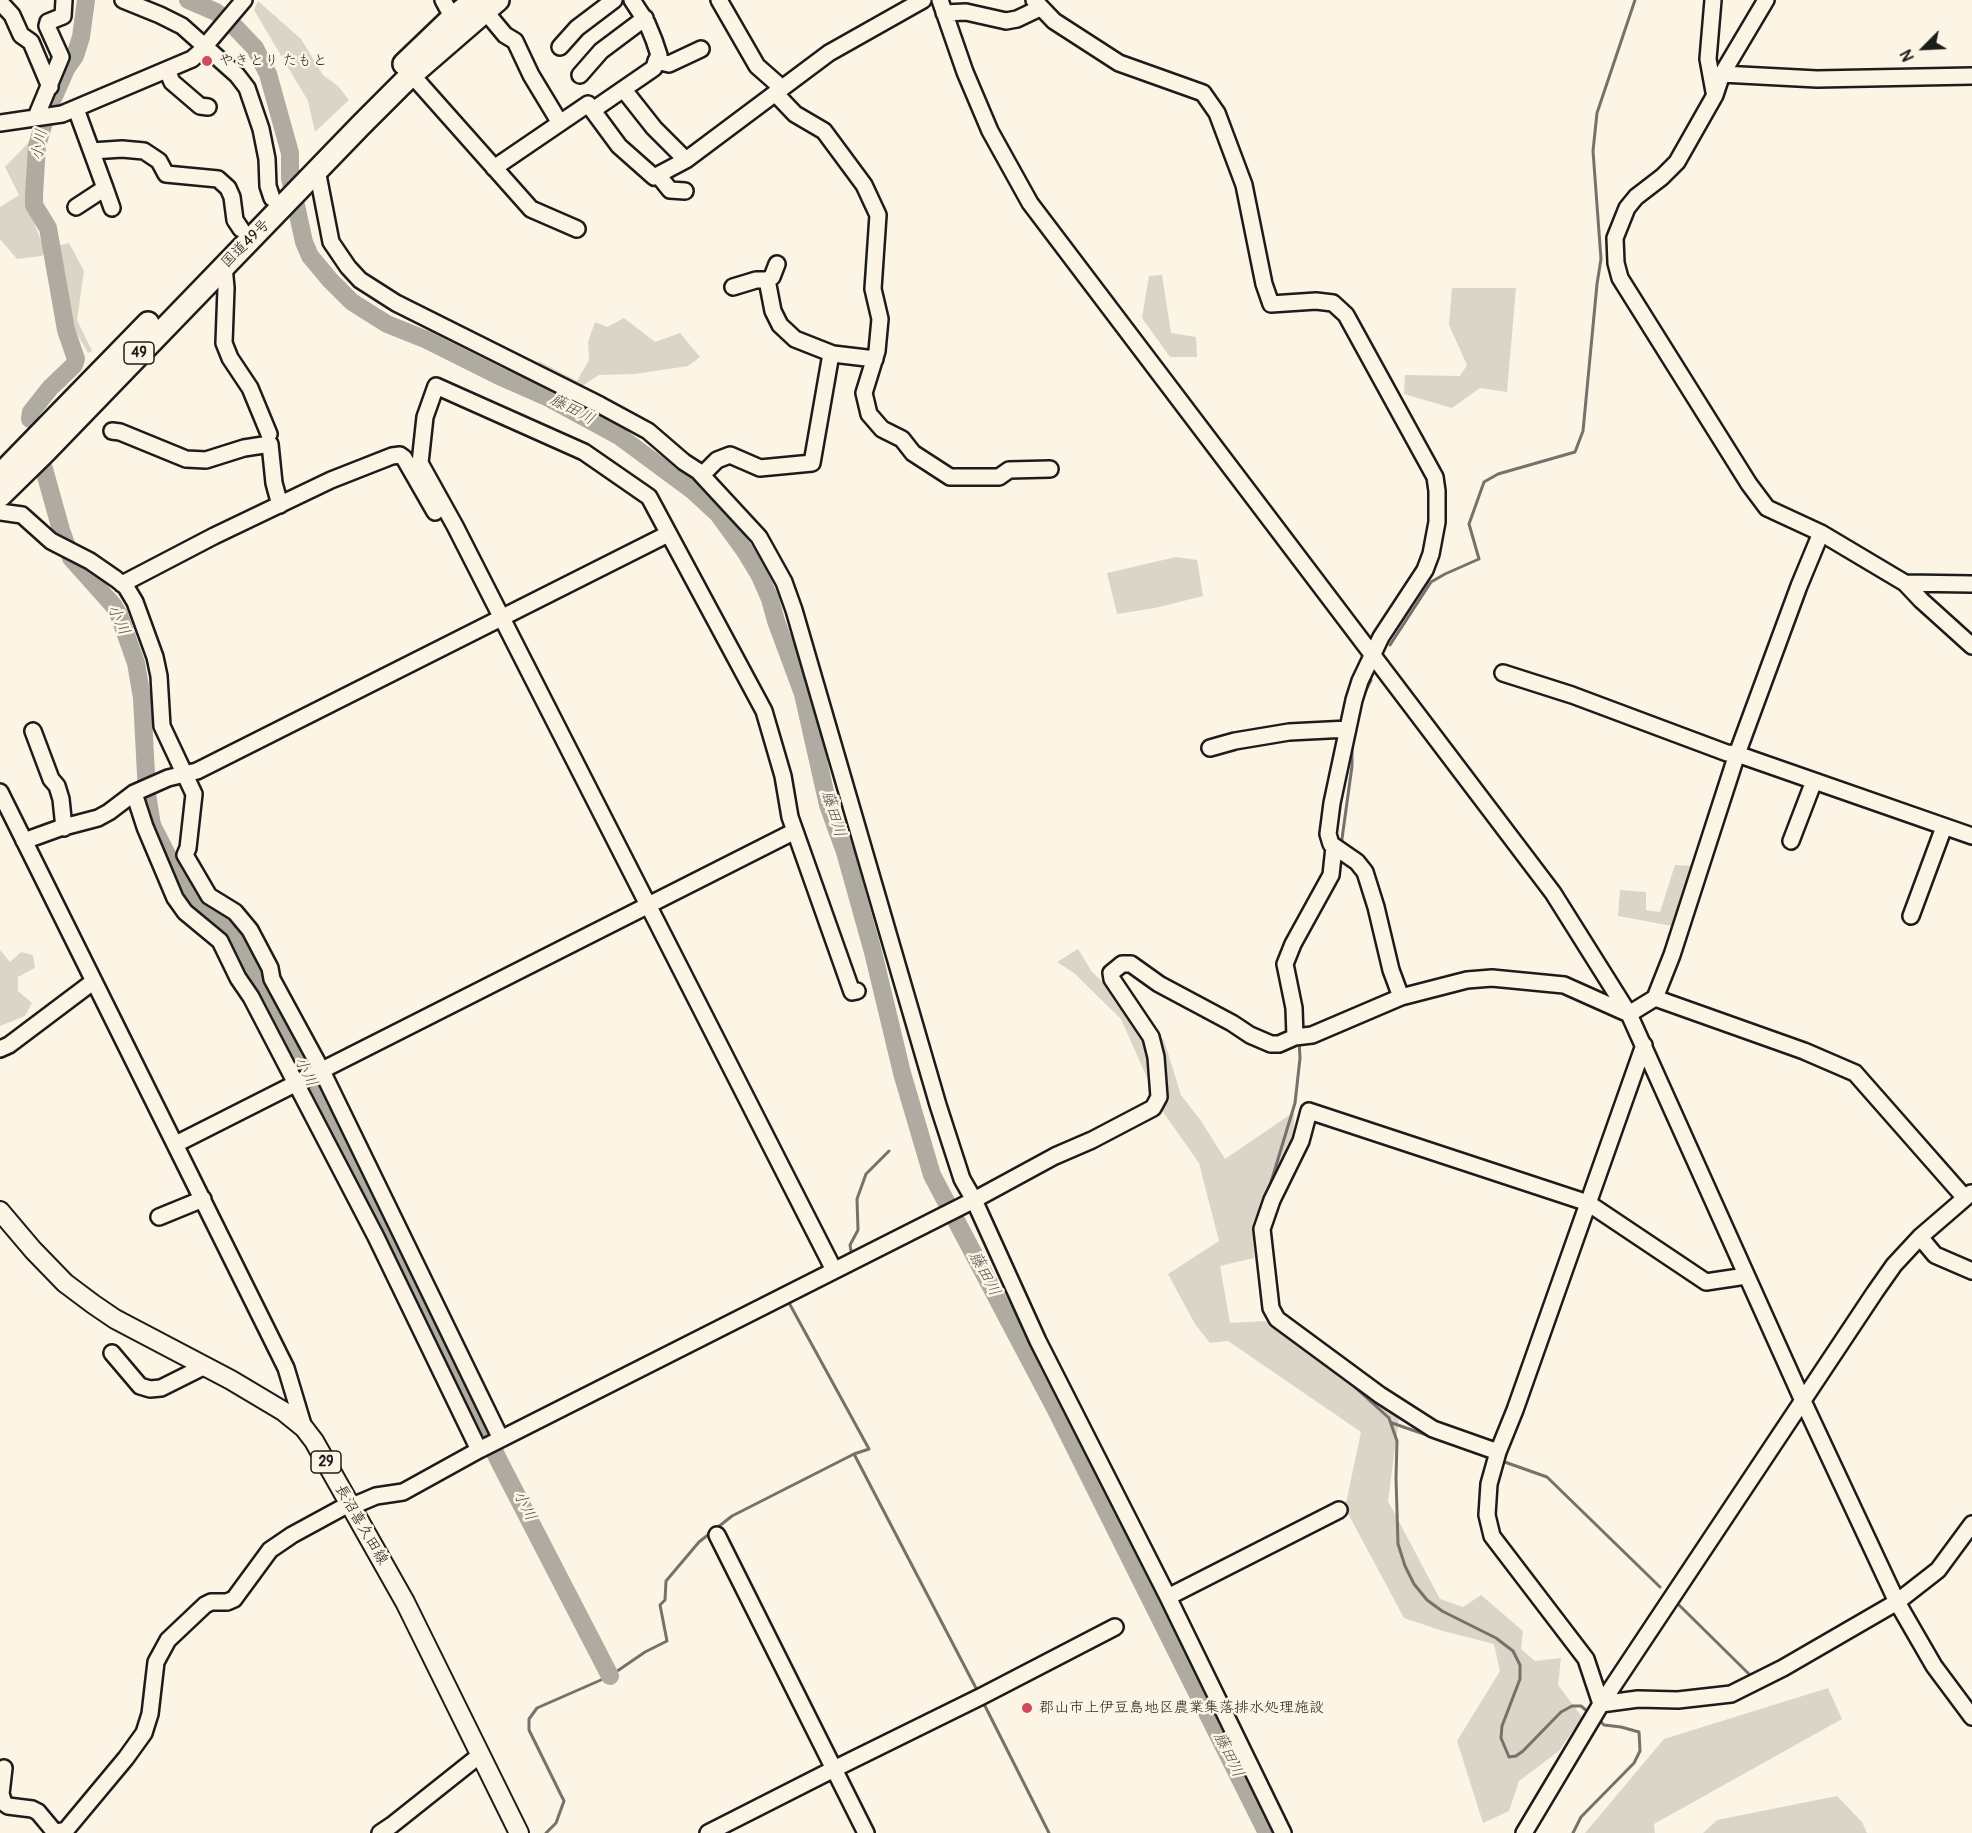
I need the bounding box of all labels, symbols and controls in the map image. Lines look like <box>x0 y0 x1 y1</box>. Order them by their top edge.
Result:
north arrow <box>1894 18 1954 78</box>
text: N <box>1896 46 1919 64</box>
place label: やきとり たもと <box>219 52 327 70</box>
marker: やきとり たもと <box>200 54 214 68</box>
water label: 小川 <box>28 128 52 162</box>
street label: 国道49号 <box>218 216 274 272</box>
road number: 49 <box>124 342 154 364</box>
water label: 藤田川 <box>546 390 598 430</box>
water label: 小川 <box>103 601 133 639</box>
water label: 藤田川 <box>817 788 849 840</box>
water label: 小川 <box>289 1053 321 1091</box>
water label: 藤田川 <box>964 1248 1004 1300</box>
road number: 29 <box>311 1451 341 1473</box>
street label: 長沼喜久田線 <box>331 1482 391 1568</box>
water label: 小川 <box>508 1487 540 1525</box>
place label: 郡山市上伊豆島地区農業集落排水処理施設 <box>1039 1699 1324 1717</box>
marker: 郡山市上伊豆島地区農業集落排水処理施設 <box>1020 1701 1034 1715</box>
water label: 藤田川 <box>1209 1729 1247 1781</box>

